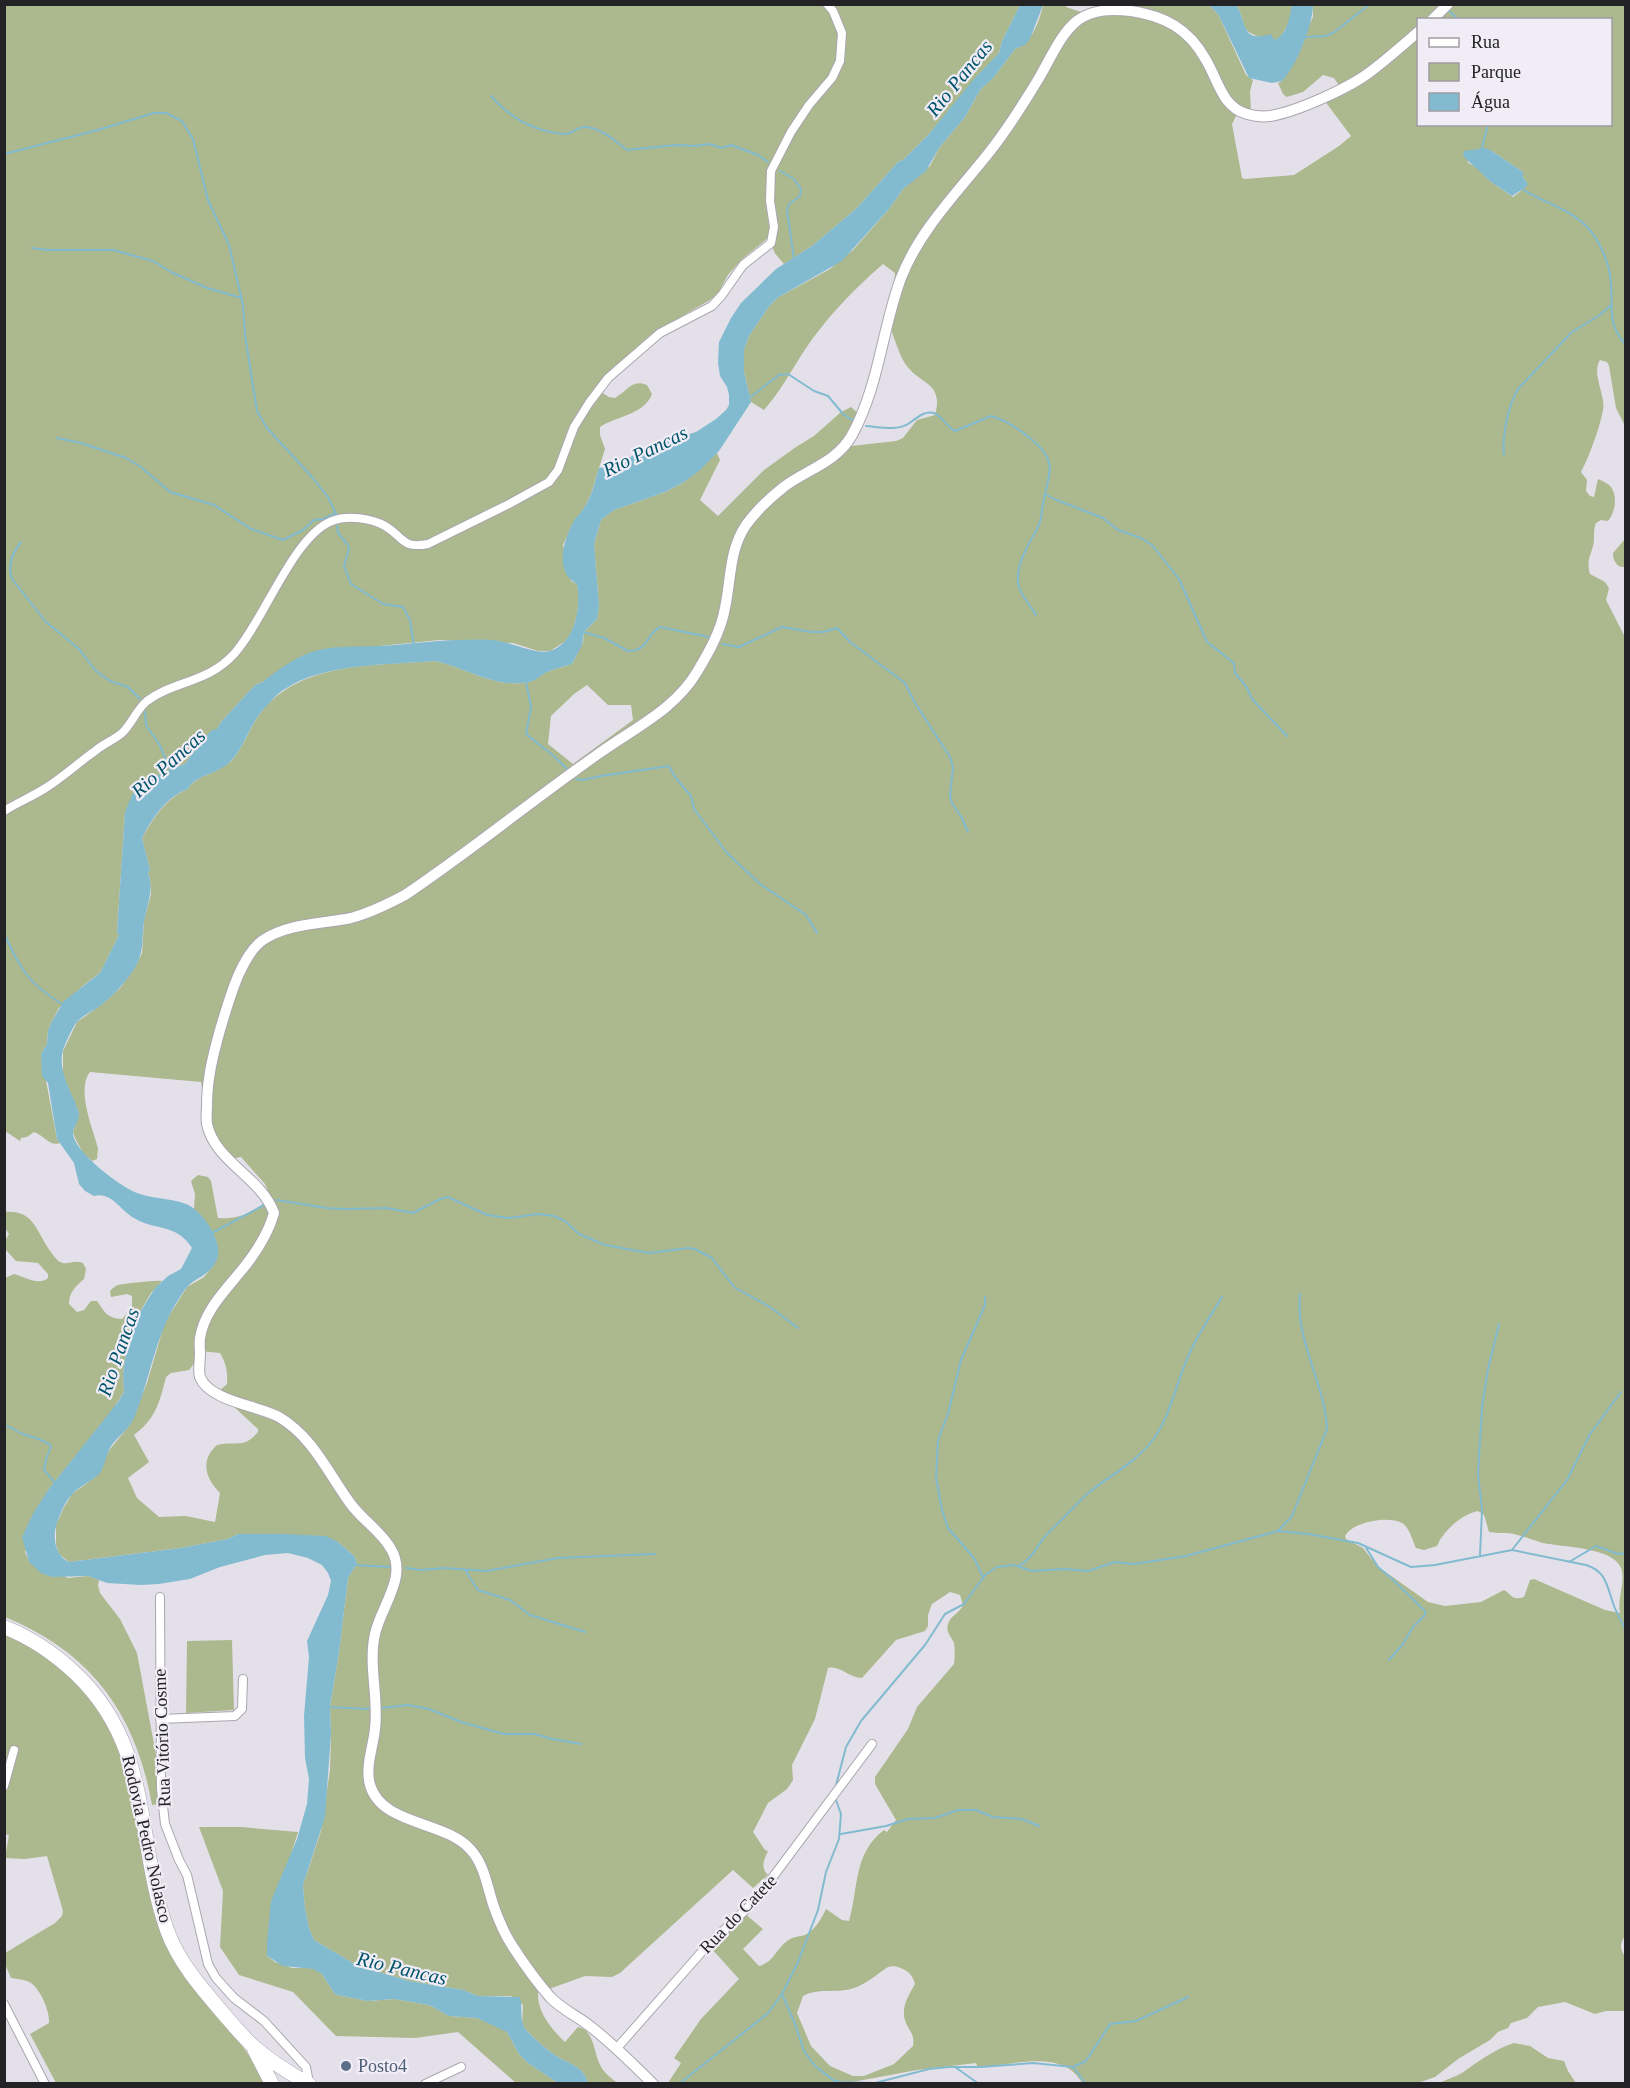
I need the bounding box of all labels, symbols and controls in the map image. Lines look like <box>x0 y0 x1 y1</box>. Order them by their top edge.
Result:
legend <box>1417 18 1612 126</box>
text: Rua <box>1471 32 1500 52</box>
water label: Rio Pancas <box>921 35 997 121</box>
text: Parque <box>1471 62 1521 82</box>
text: Água <box>1471 91 1510 112</box>
water label: Rio Pancas <box>598 421 691 481</box>
water label: Rio Pancas <box>126 724 210 803</box>
water label: Rio Pancas <box>92 1305 143 1400</box>
street label: Rua Vitório Cosme <box>150 1668 174 1808</box>
street label: Rodovia Pedro Nolasco <box>118 1753 176 1925</box>
street label: Rua do Catete <box>695 1870 781 1958</box>
water label: Rio Pancas <box>354 1947 449 1989</box>
place label: Posto4 <box>358 2056 407 2076</box>
marker: Posto4 <box>339 2059 353 2073</box>

